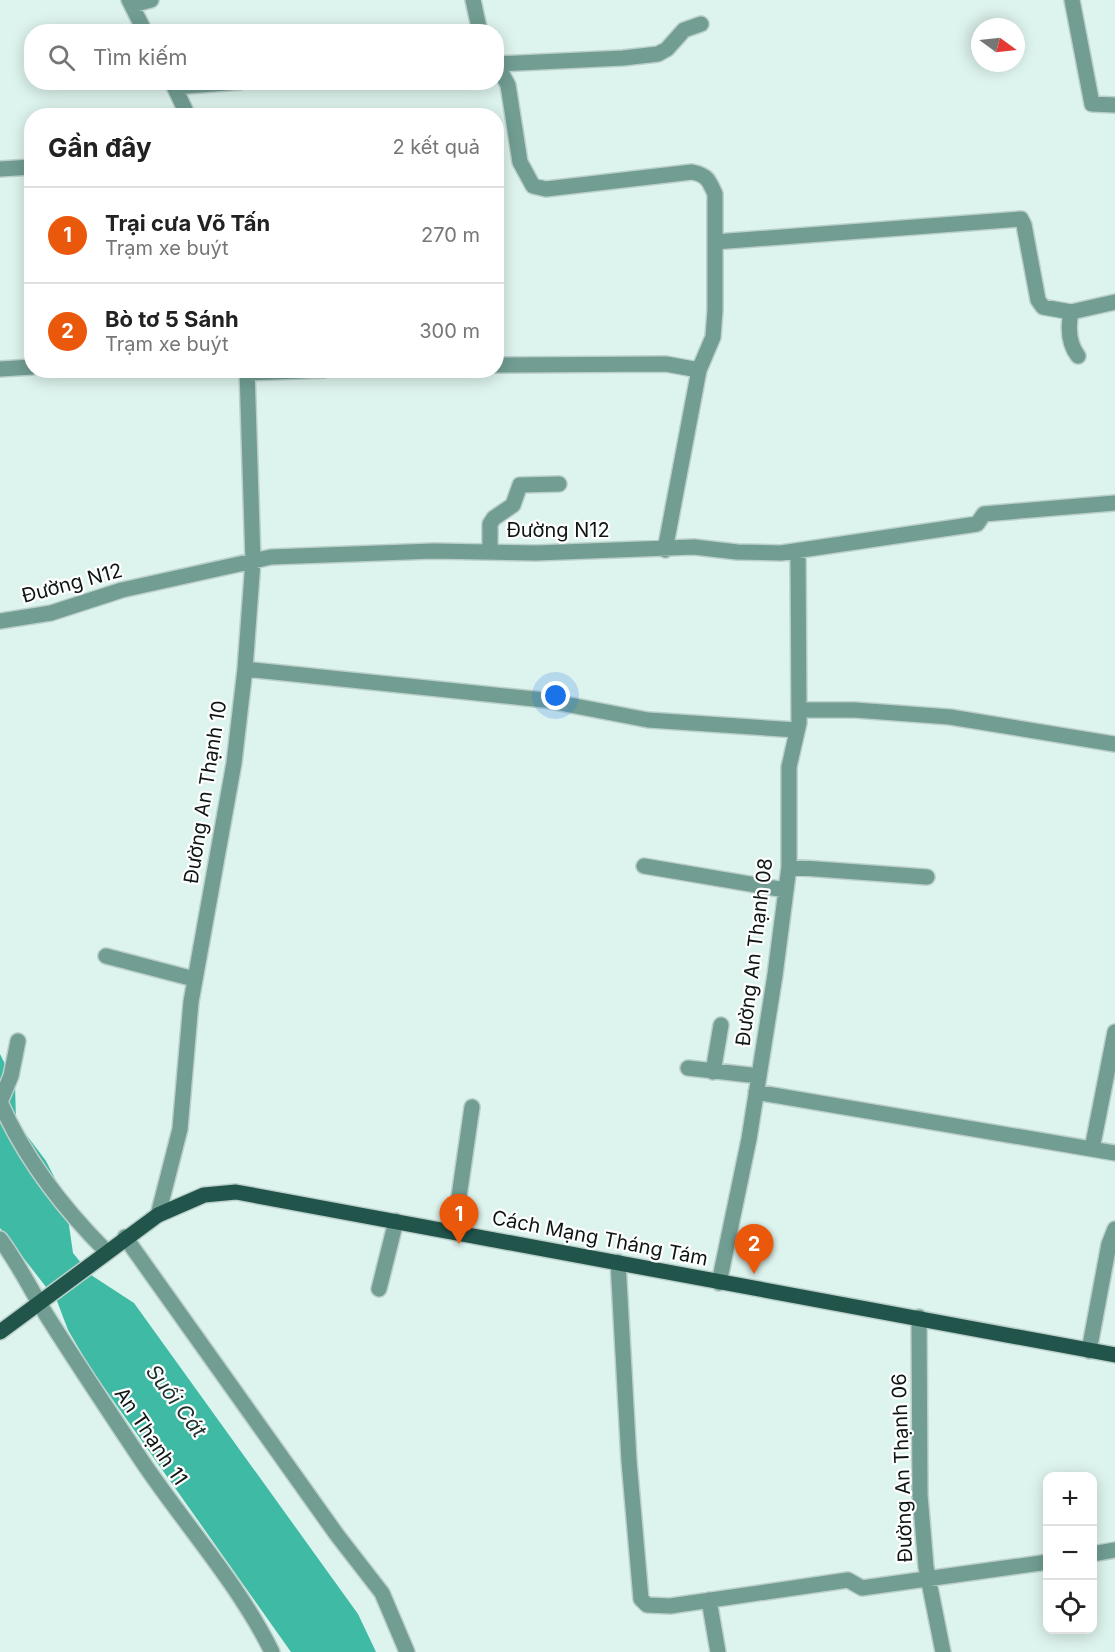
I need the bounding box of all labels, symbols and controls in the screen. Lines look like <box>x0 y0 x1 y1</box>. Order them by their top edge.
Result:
north arrow <box>971 18 1025 72</box>
search box <box>24 24 504 90</box>
icon: search <box>45 41 78 74</box>
text: Tìm kiếm <box>93 44 188 70</box>
text: Gần đây <box>48 132 152 163</box>
text: 2 kết quả <box>393 135 480 159</box>
text: Trại cưa Võ Tấn <box>105 210 270 236</box>
text: 1 <box>63 223 72 247</box>
text: 270 m <box>421 223 480 247</box>
text: Trạm xe buýt <box>105 236 229 260</box>
text: Bò tơ 5 Sánh <box>105 306 239 332</box>
text: 2 <box>61 319 74 343</box>
text: 300 m <box>419 319 480 343</box>
text: Trạm xe buýt <box>105 332 229 356</box>
street label: Đường N12 <box>506 518 610 542</box>
street label: Đường N12 <box>19 558 125 608</box>
your location <box>541 681 570 710</box>
street label: Đường An Thạnh 10 <box>179 699 231 885</box>
street label: Đường An Thạnh 08 <box>731 857 777 1047</box>
pin: 1 <box>440 1194 478 1244</box>
street label: Cách Mạng Tháng Tám <box>490 1205 710 1271</box>
pin: 2 <box>734 1224 774 1274</box>
water label: Suối Cát <box>141 1359 213 1443</box>
street label: Đường An Thạnh 06 <box>887 1373 917 1563</box>
street label: An Thạnh 11 <box>110 1383 192 1489</box>
map controls <box>1043 1472 1097 1634</box>
button: + <box>1043 1472 1097 1526</box>
button: − <box>1043 1526 1097 1580</box>
button: locate <box>1043 1580 1097 1634</box>

